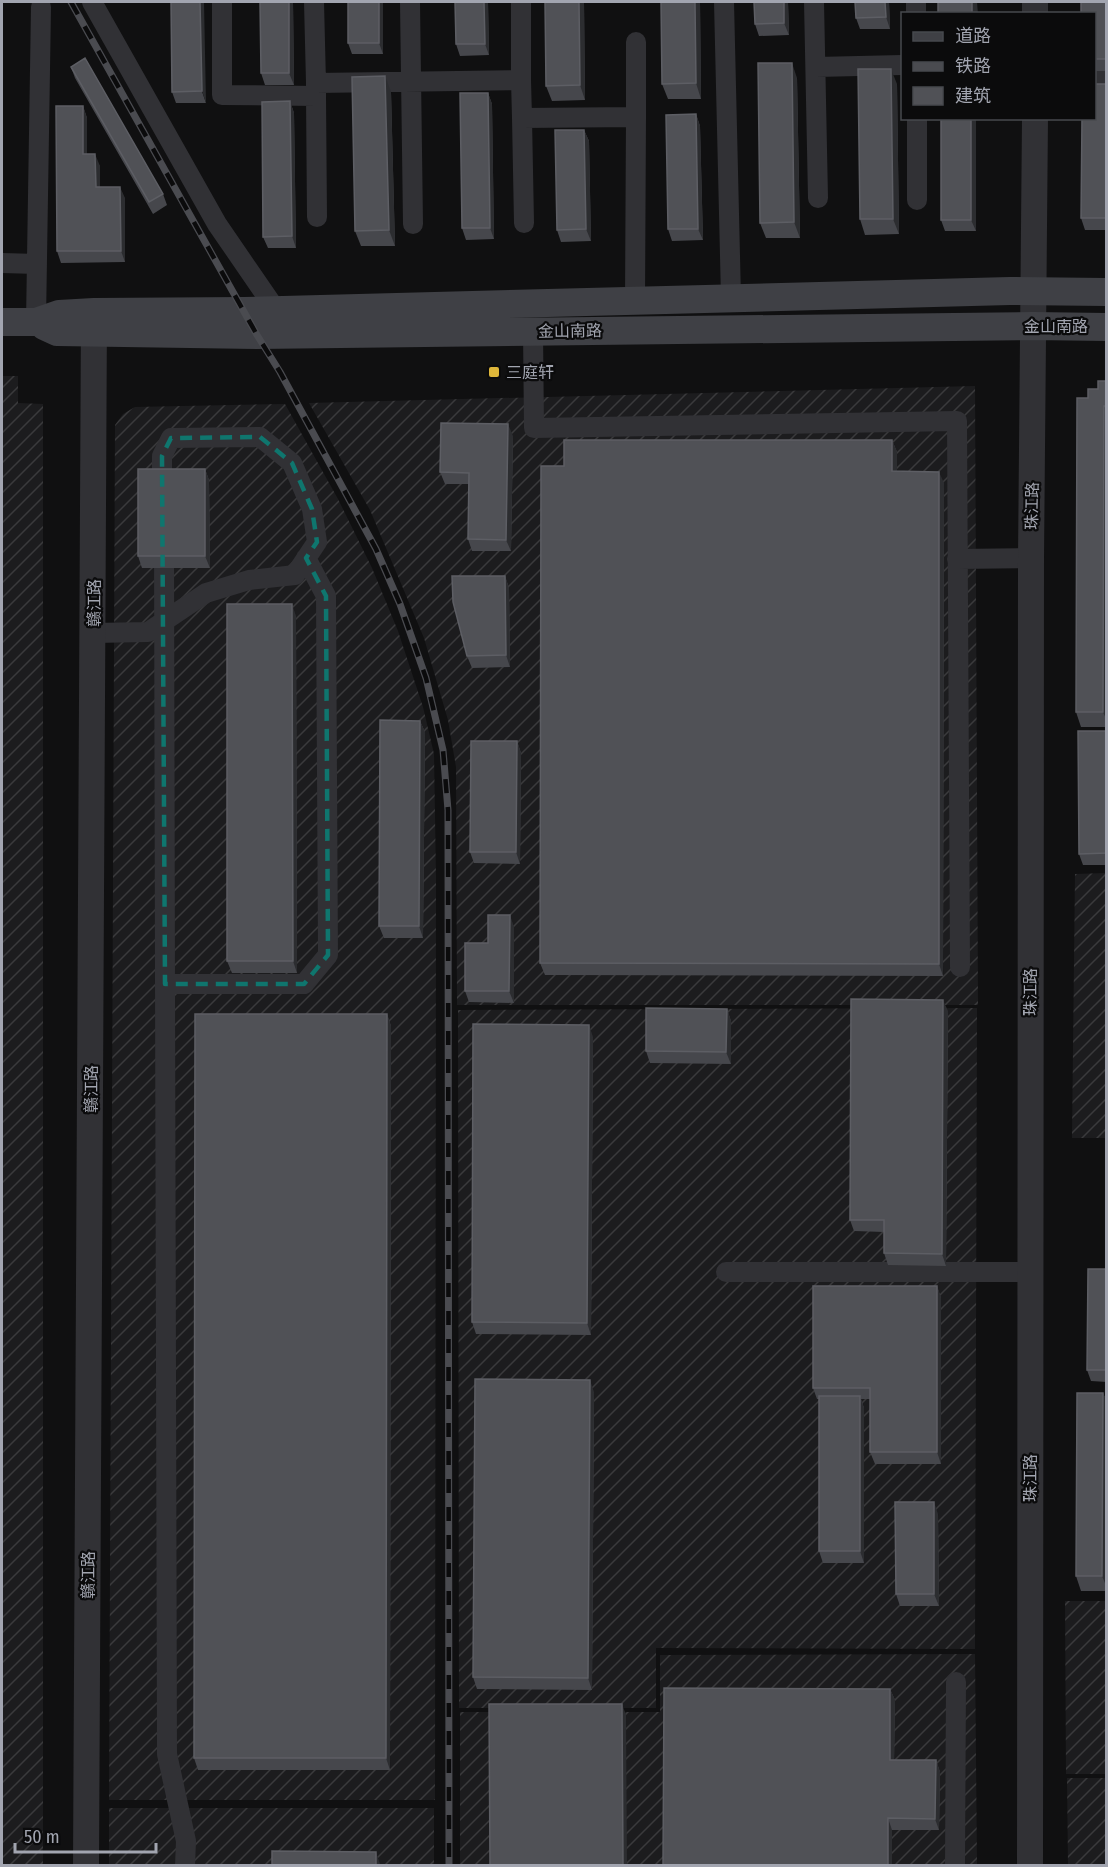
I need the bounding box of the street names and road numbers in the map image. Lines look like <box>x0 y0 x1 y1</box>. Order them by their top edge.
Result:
street label: 金山南路 <box>1024 317 1088 336</box>
street label: 金山南路 <box>538 321 602 341</box>
street label: 珠江路 <box>1022 482 1042 530</box>
street label: 赣江路 <box>85 579 104 627</box>
street label: 珠江路 <box>1021 968 1040 1016</box>
street label: 赣江路 <box>82 1065 101 1113</box>
street label: 珠江路 <box>1021 1454 1040 1502</box>
street label: 赣江路 <box>79 1551 98 1599</box>

